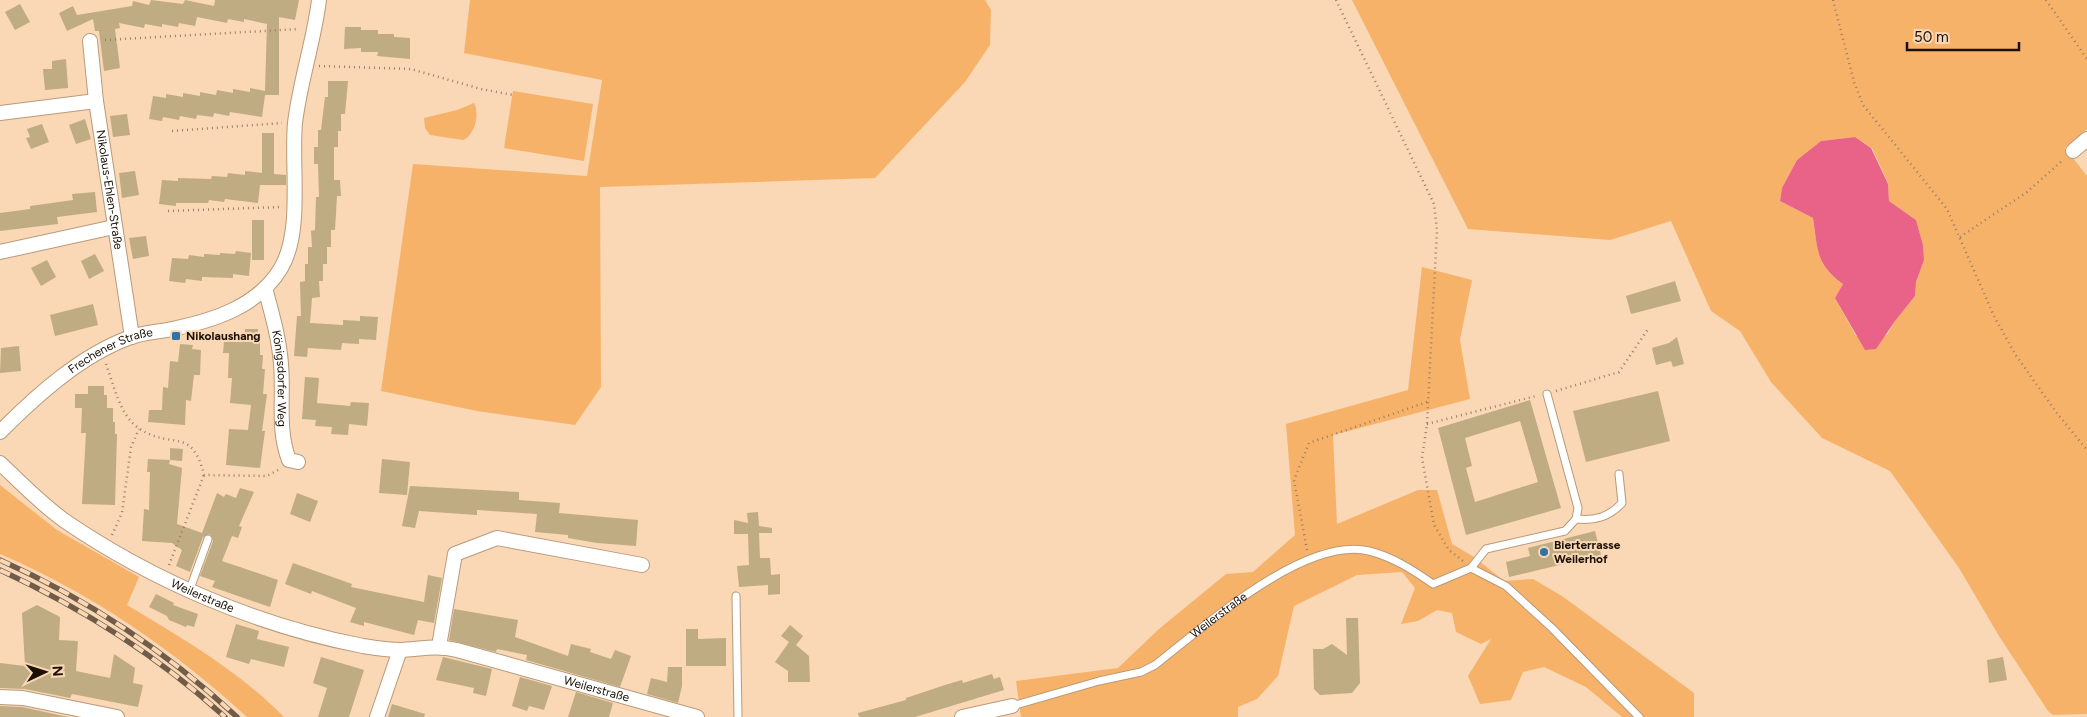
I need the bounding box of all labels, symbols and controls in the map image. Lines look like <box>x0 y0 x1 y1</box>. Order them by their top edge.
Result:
scale bar <box>1907 20 2020 52</box>
text: 50 m <box>1914 28 1949 46</box>
street label: Nikolaus-Ehlen-Straße <box>93 129 126 251</box>
street label: Frechener Straße <box>65 325 154 376</box>
place label: Nikolaushang <box>186 329 261 343</box>
street label: Königsdorfer Weg <box>269 329 289 427</box>
marker: Nikolaushang <box>170 330 182 342</box>
place label: Bierterrasse Weilerhof <box>1554 538 1621 566</box>
marker: Bierterrasse Weilerhof <box>1538 546 1550 558</box>
street label: Weilerstraße <box>169 576 236 616</box>
street label: Weilerstraße <box>1187 589 1250 641</box>
north arrow <box>20 647 70 697</box>
text: N <box>49 665 66 677</box>
street label: Weilerstraße <box>562 673 631 705</box>

